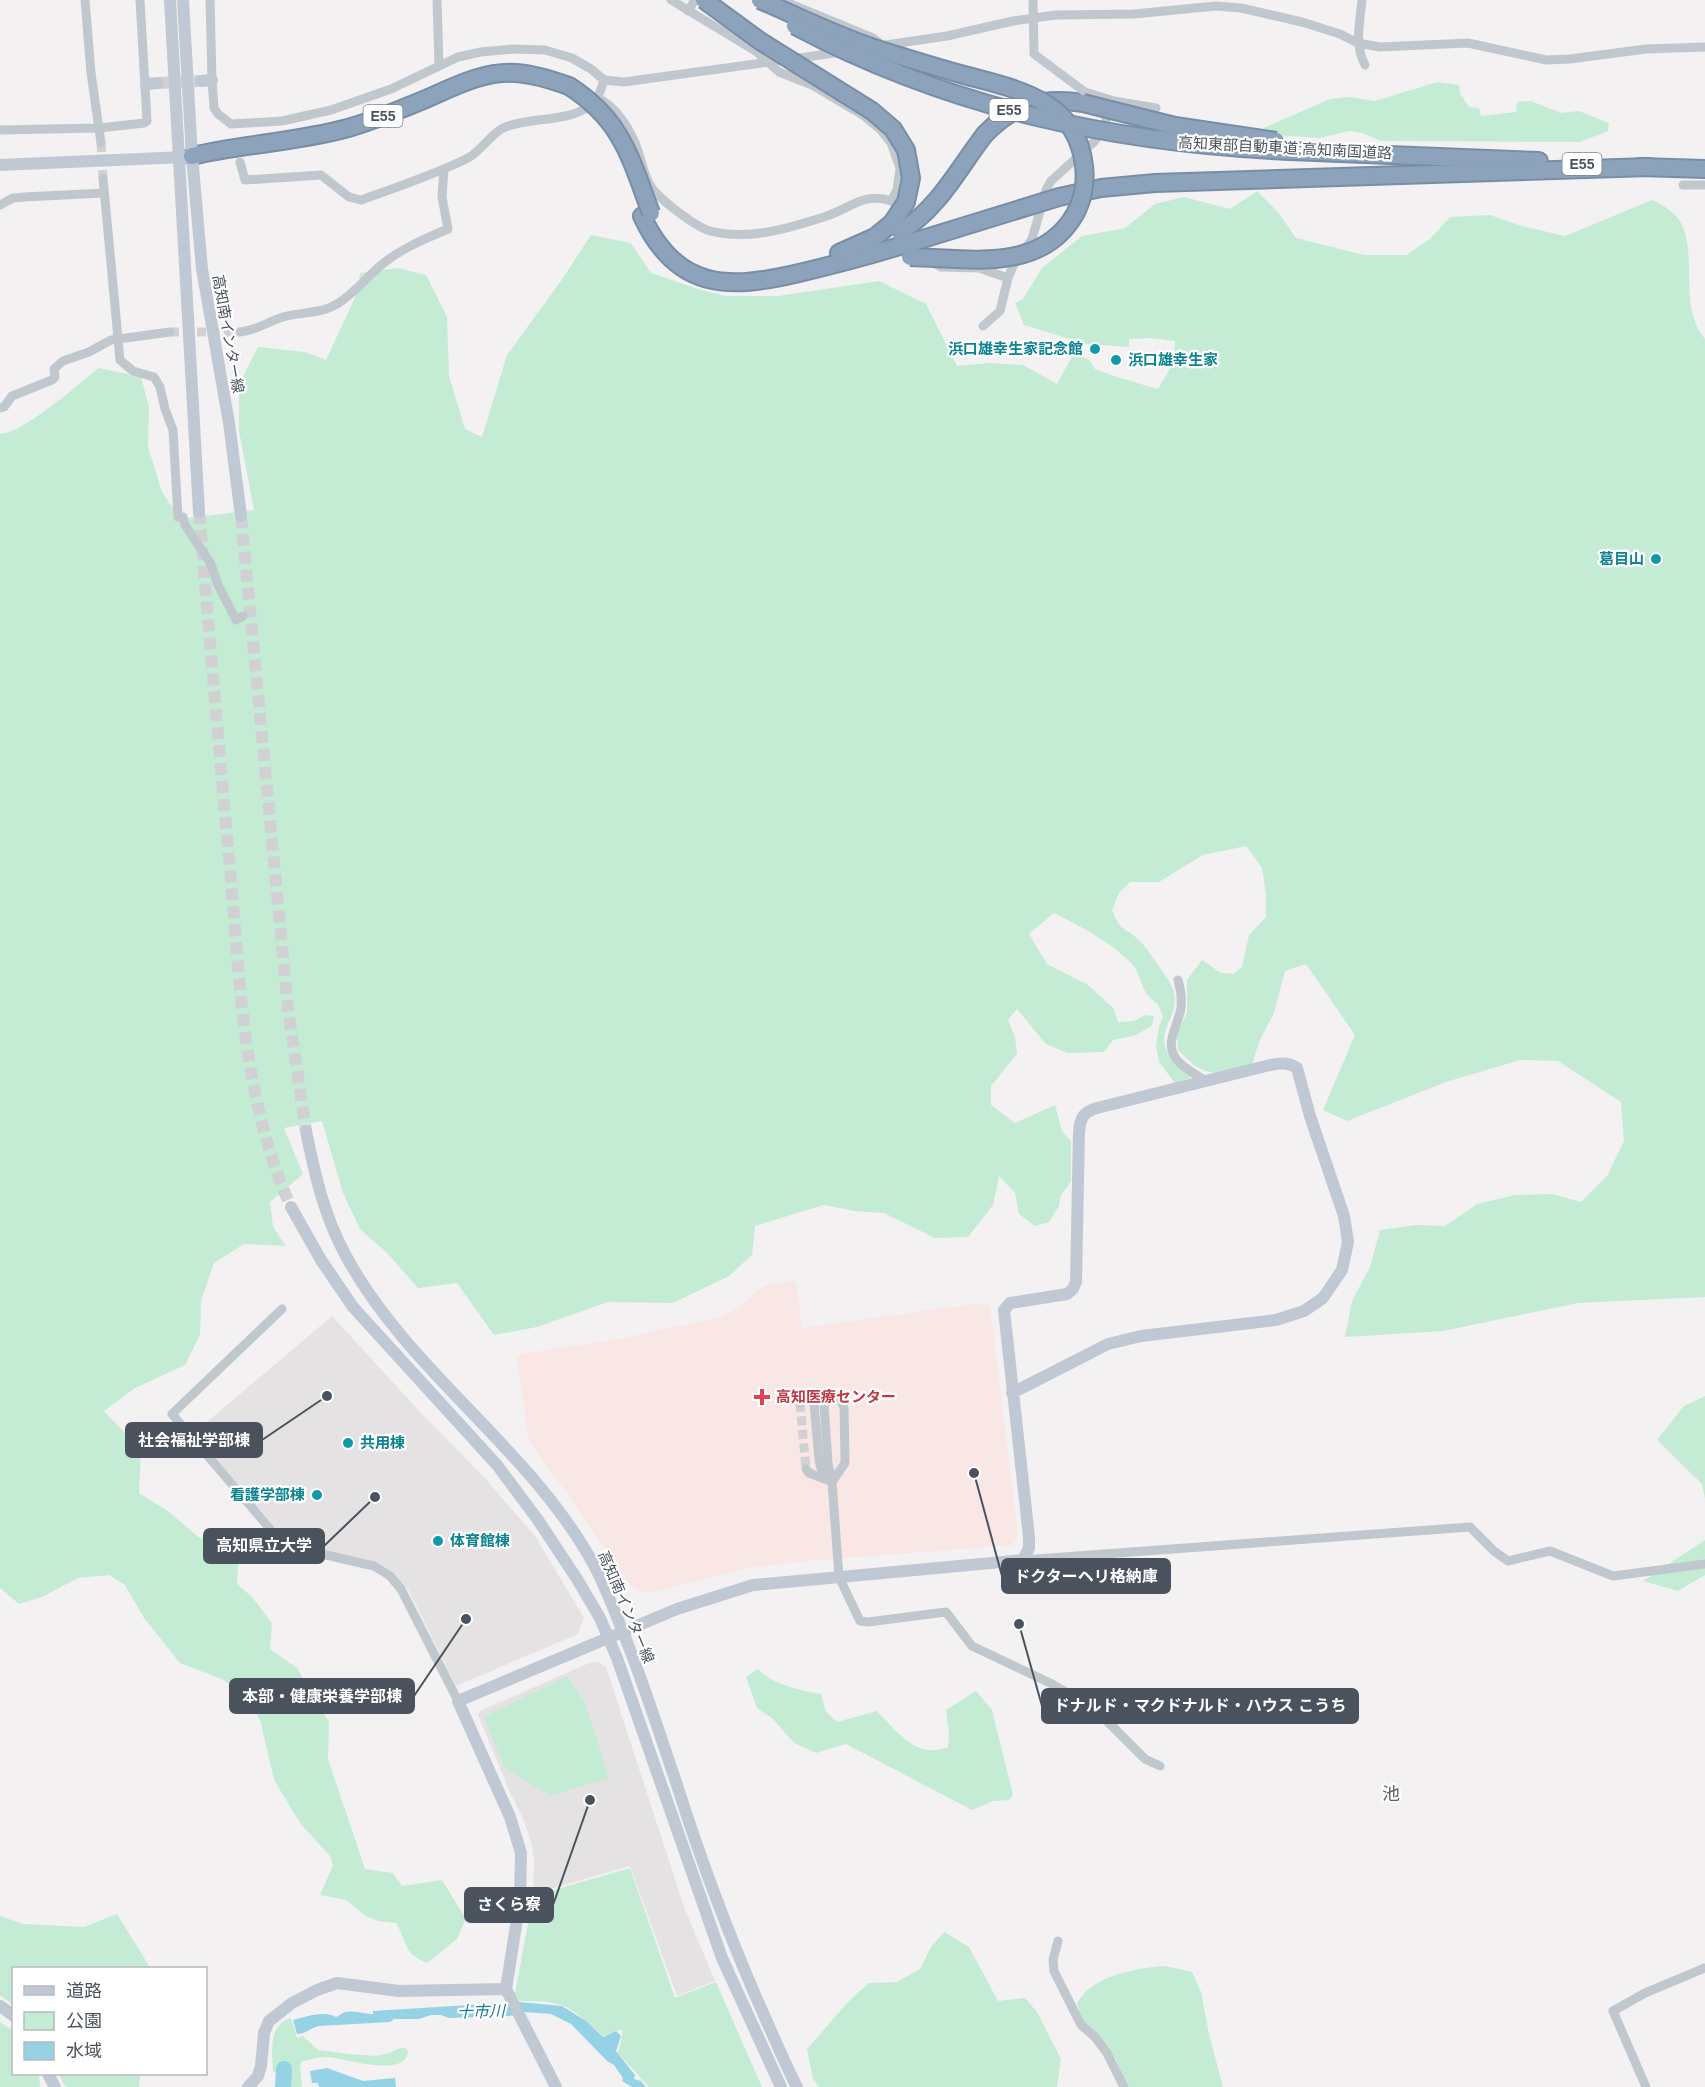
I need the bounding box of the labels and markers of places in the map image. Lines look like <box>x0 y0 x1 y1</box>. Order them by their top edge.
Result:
place label: 浜口雄幸生家記念館 <box>948 340 1083 357</box>
marker: 浜口雄幸生家記念館 <box>1088 342 1102 356</box>
place label: 浜口雄幸生家 <box>1128 351 1218 368</box>
marker: 浜口雄幸生家 <box>1109 353 1123 367</box>
place label: 葛目山 <box>1599 550 1644 567</box>
marker: 葛目山 <box>1649 552 1663 566</box>
marker: 高知医療センター <box>753 1388 771 1406</box>
place label: 高知医療センター <box>776 1388 896 1405</box>
callout: 社会福祉学部棟 <box>126 1423 262 1457</box>
place label: 共用棟 <box>360 1434 405 1451</box>
marker: 共用棟 <box>341 1436 355 1450</box>
place label: 看護学部棟 <box>230 1486 305 1503</box>
marker: 看護学部棟 <box>310 1488 324 1502</box>
callout: 高知県立大学 <box>204 1529 324 1563</box>
place label: 体育館棟 <box>450 1532 510 1549</box>
marker: 体育館棟 <box>431 1534 445 1548</box>
callout: ドクターヘリ格納庫 <box>1002 1559 1170 1593</box>
callout: 本部・健康栄養学部棟 <box>230 1679 414 1713</box>
callout: ドナルド・マクドナルド・ハウス こうち <box>1042 1689 1358 1723</box>
callout: さくら寮 <box>465 1888 553 1922</box>

